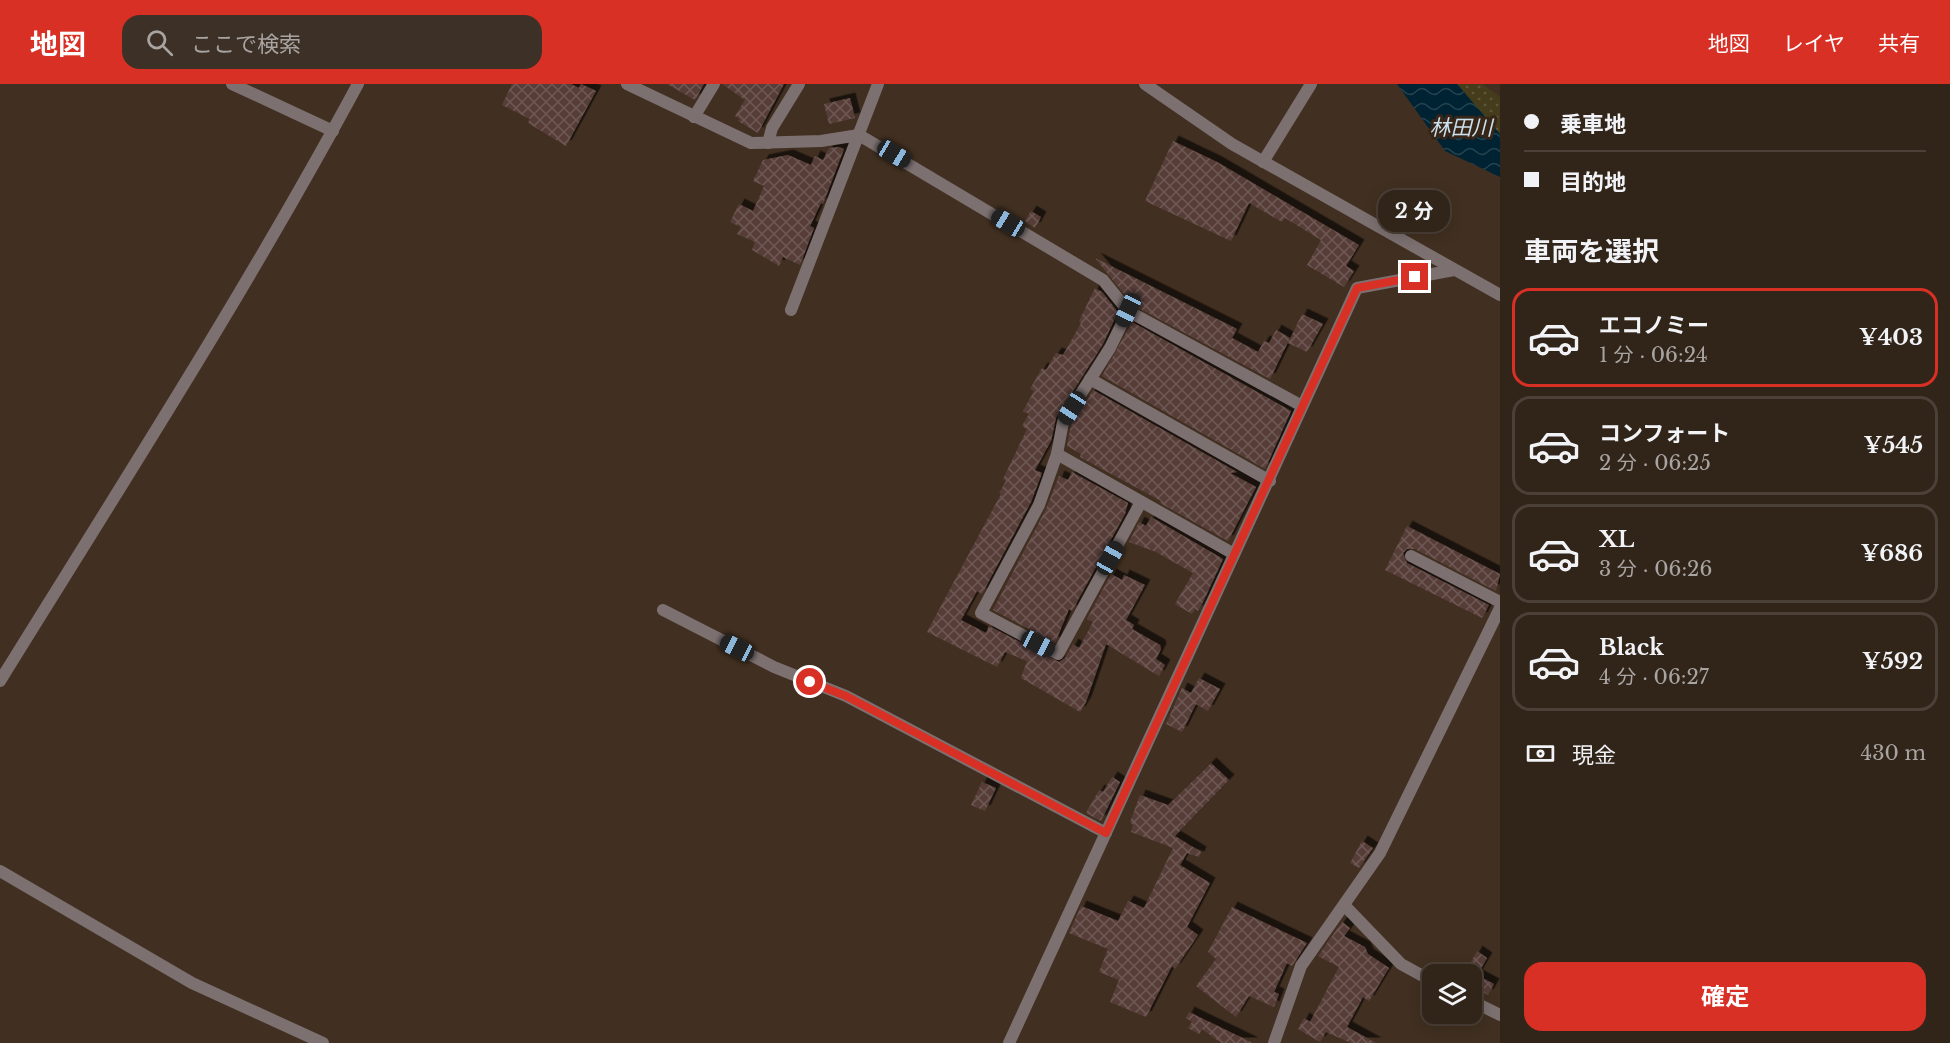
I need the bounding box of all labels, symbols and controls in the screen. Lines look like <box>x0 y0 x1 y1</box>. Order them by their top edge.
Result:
search box <box>122 15 542 69</box>
icon: search <box>143 26 176 59</box>
text: 地図 <box>30 27 86 62</box>
text: ここで検索 <box>191 31 301 58</box>
text: 地図 <box>1708 31 1750 57</box>
text: レイヤ <box>1783 31 1845 57</box>
text: 共有 <box>1878 31 1920 57</box>
text: 乗車地 <box>1560 111 1626 138</box>
water label: 林田川 <box>1430 115 1494 141</box>
car <box>874 137 914 171</box>
text: 目的地 <box>1560 169 1626 196</box>
callout: 2 分 <box>1379 190 1451 232</box>
text: 2 分 <box>1395 199 1433 223</box>
car <box>988 206 1028 240</box>
text: 車両を選択 <box>1524 235 1659 268</box>
route end <box>1401 263 1428 290</box>
car <box>1112 290 1144 330</box>
icon: car <box>1527 311 1581 365</box>
text: エコノミー <box>1599 312 1709 339</box>
text: ¥403 <box>1859 324 1923 351</box>
text: 1 分 · 06:24 <box>1599 343 1708 367</box>
car <box>1055 388 1089 428</box>
icon: car <box>1527 419 1581 473</box>
text: コンフォート <box>1599 420 1730 447</box>
text: ¥545 <box>1863 432 1923 459</box>
text: 2 分 · 06:25 <box>1599 451 1711 475</box>
text: XL <box>1599 526 1634 553</box>
icon: car <box>1527 527 1581 581</box>
car <box>1093 538 1127 578</box>
text: ¥686 <box>1861 540 1923 567</box>
text: 3 分 · 06:26 <box>1599 557 1712 581</box>
car <box>1018 628 1058 660</box>
car <box>717 632 757 664</box>
text: Black <box>1599 634 1664 661</box>
icon: car <box>1527 635 1581 689</box>
text: ¥592 <box>1862 648 1923 675</box>
text: 4 分 · 06:27 <box>1599 665 1709 689</box>
route start <box>796 668 823 695</box>
icon: cash <box>1524 737 1557 770</box>
text: 430 m <box>1861 741 1926 765</box>
text: 現金 <box>1572 742 1616 769</box>
button: 確定 <box>1524 962 1926 1031</box>
map controls <box>1422 964 1482 1024</box>
button: layers <box>1422 964 1482 1024</box>

